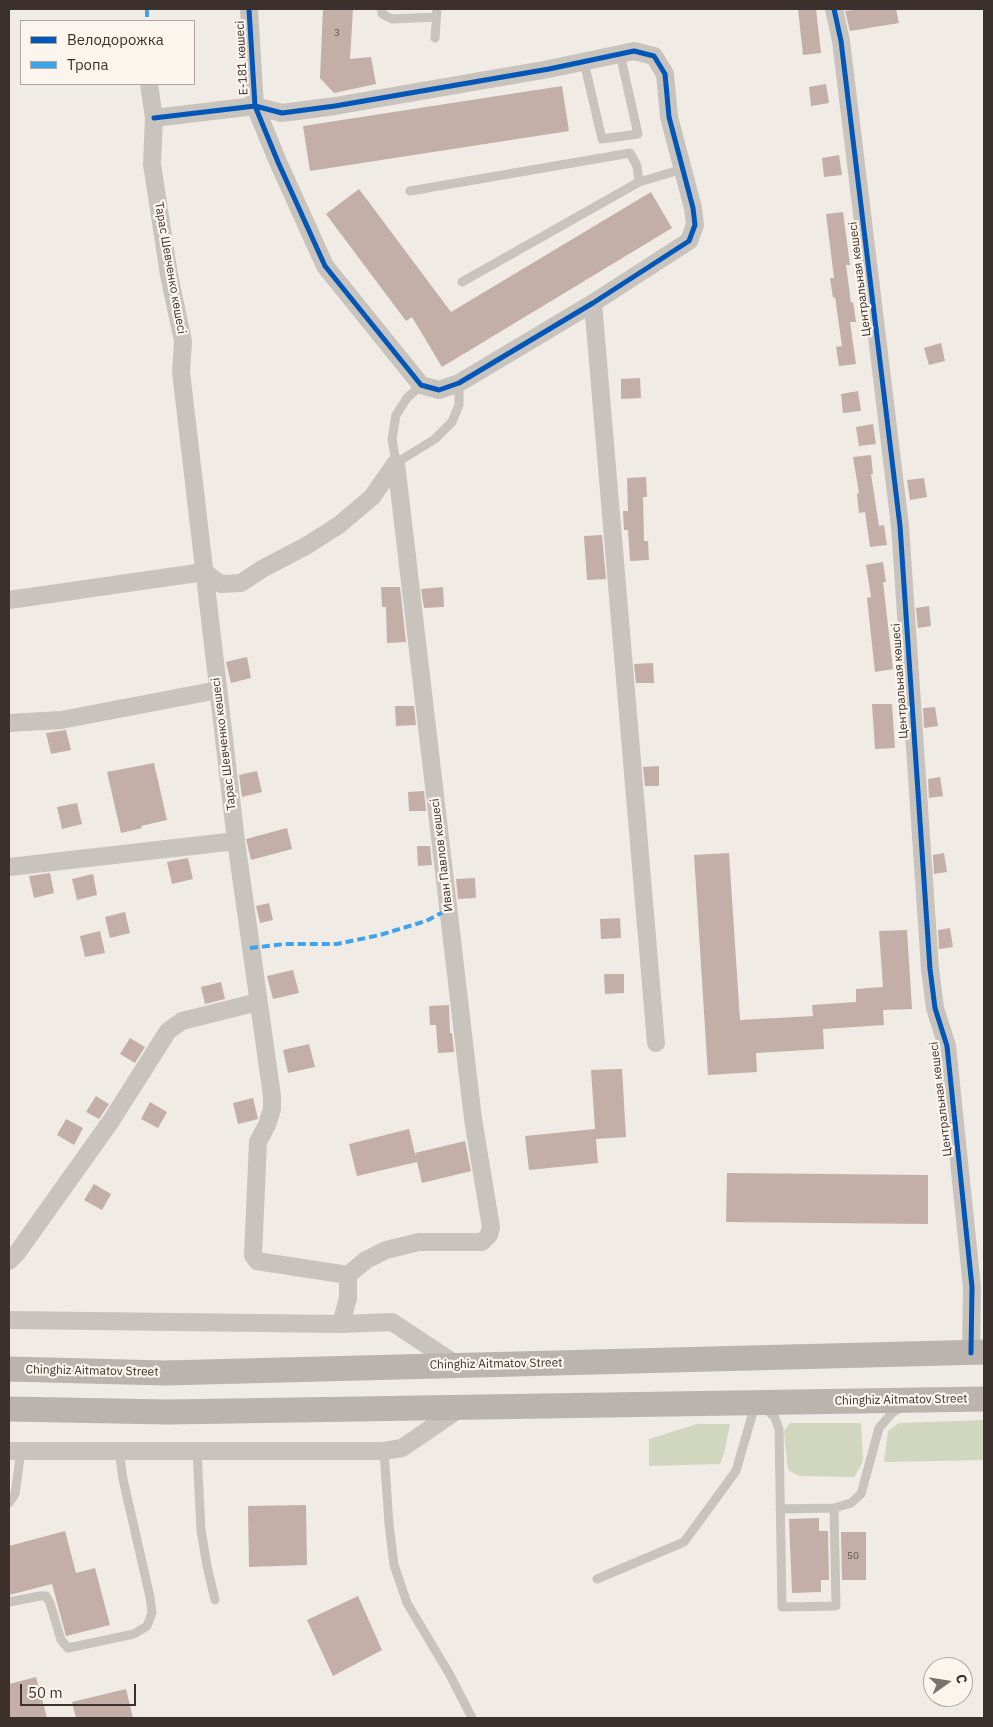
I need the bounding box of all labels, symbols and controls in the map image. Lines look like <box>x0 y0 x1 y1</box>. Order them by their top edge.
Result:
legend <box>20 20 195 85</box>
street label: Е-181 көшесі <box>233 20 251 96</box>
house number: 3 <box>334 27 340 39</box>
text: Велодорожка <box>67 30 164 49</box>
text: Тропа <box>67 55 109 74</box>
street label: Тарас Шевченко көшесі <box>151 201 189 335</box>
street label: Центральная көшесі <box>846 221 874 337</box>
street label: Центральная көшесі <box>889 623 911 739</box>
street label: Тарас Шевченко көшесі <box>209 677 239 811</box>
street label: Иван Павлов көшесі <box>428 797 456 913</box>
street label: Центральная көшесі <box>927 1041 955 1157</box>
street label: Chinghiz Aitmatov Street <box>429 1356 563 1372</box>
street label: Chinghiz Aitmatov Street <box>25 1363 159 1379</box>
street label: Chinghiz Aitmatov Street <box>834 1392 968 1408</box>
house number: 50 <box>847 1550 859 1562</box>
north arrow <box>923 1657 973 1707</box>
text: С <box>952 1672 971 1685</box>
scale bar <box>22 1674 139 1706</box>
text: 50 m <box>28 1683 63 1702</box>

